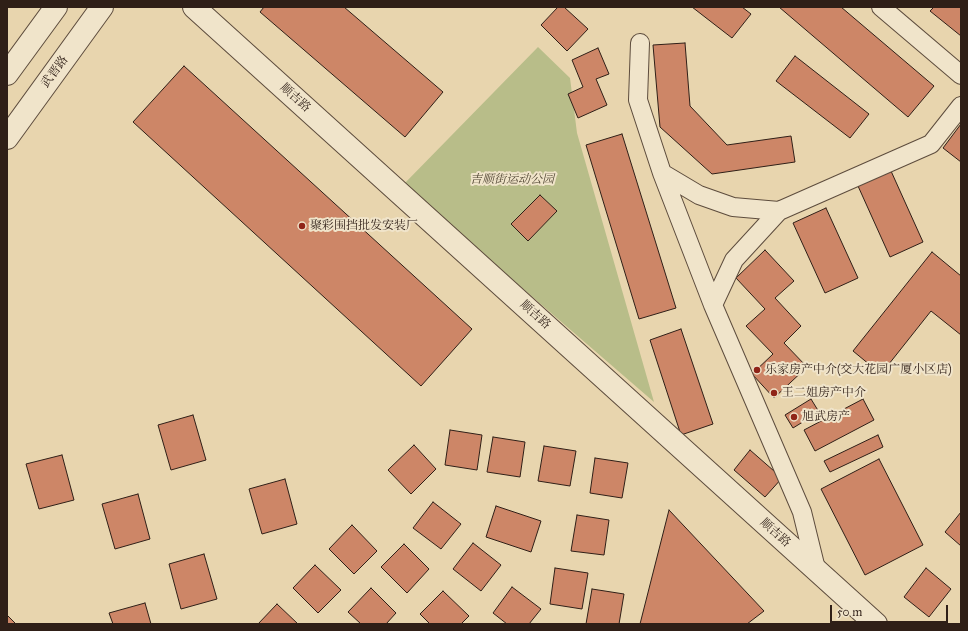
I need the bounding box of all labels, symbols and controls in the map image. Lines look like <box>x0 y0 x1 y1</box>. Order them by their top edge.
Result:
street label: 武晋路 <box>39 53 71 91</box>
street label: 顺吉路 <box>277 81 313 115</box>
park label: 吉顺街运动公园 <box>470 173 554 187</box>
place label: 聚彩围挡批发安装厂 <box>310 219 418 233</box>
marker: 聚彩围挡批发安装厂 <box>297 221 307 231</box>
street label: 顺吉路 <box>517 298 553 332</box>
place label: 乐家房产中介(交大花园广厦小区店) <box>765 363 952 377</box>
marker: 乐家房产中介(交大花园广厦小区店) <box>752 365 762 375</box>
place label: 王二姐房产中介 <box>782 386 866 400</box>
marker: 王二姐房产中介 <box>769 388 779 398</box>
place label: 旭武房产 <box>802 410 850 424</box>
marker: 旭武房产 <box>789 412 799 422</box>
street label: 顺吉路 <box>757 516 793 550</box>
scale bar <box>832 597 950 623</box>
text: 50 m <box>837 605 862 619</box>

